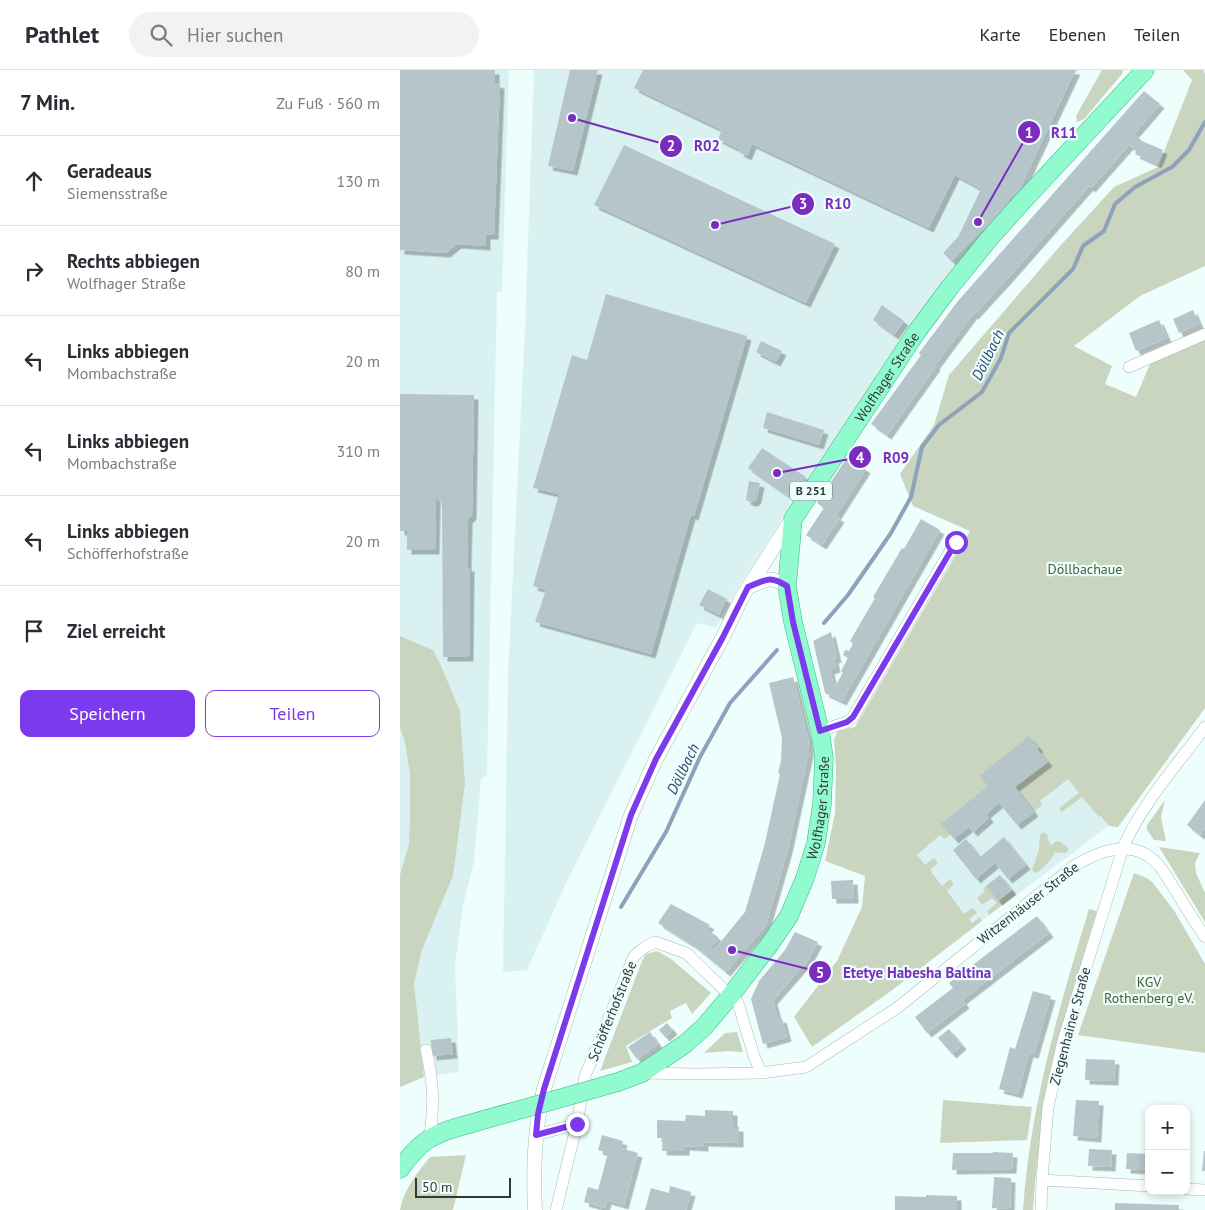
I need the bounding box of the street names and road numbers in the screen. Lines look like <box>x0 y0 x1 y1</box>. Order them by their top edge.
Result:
street label: Wolfhager Straße <box>851 329 923 425</box>
road number: B 251 <box>790 482 832 501</box>
street label: Wolfhager Straße <box>802 756 833 862</box>
street label: Witzenhäuser Straße <box>974 858 1082 948</box>
street label: Schöfferhofstraße <box>584 958 640 1064</box>
street label: Ziegenhainer Straße <box>1046 965 1094 1087</box>

